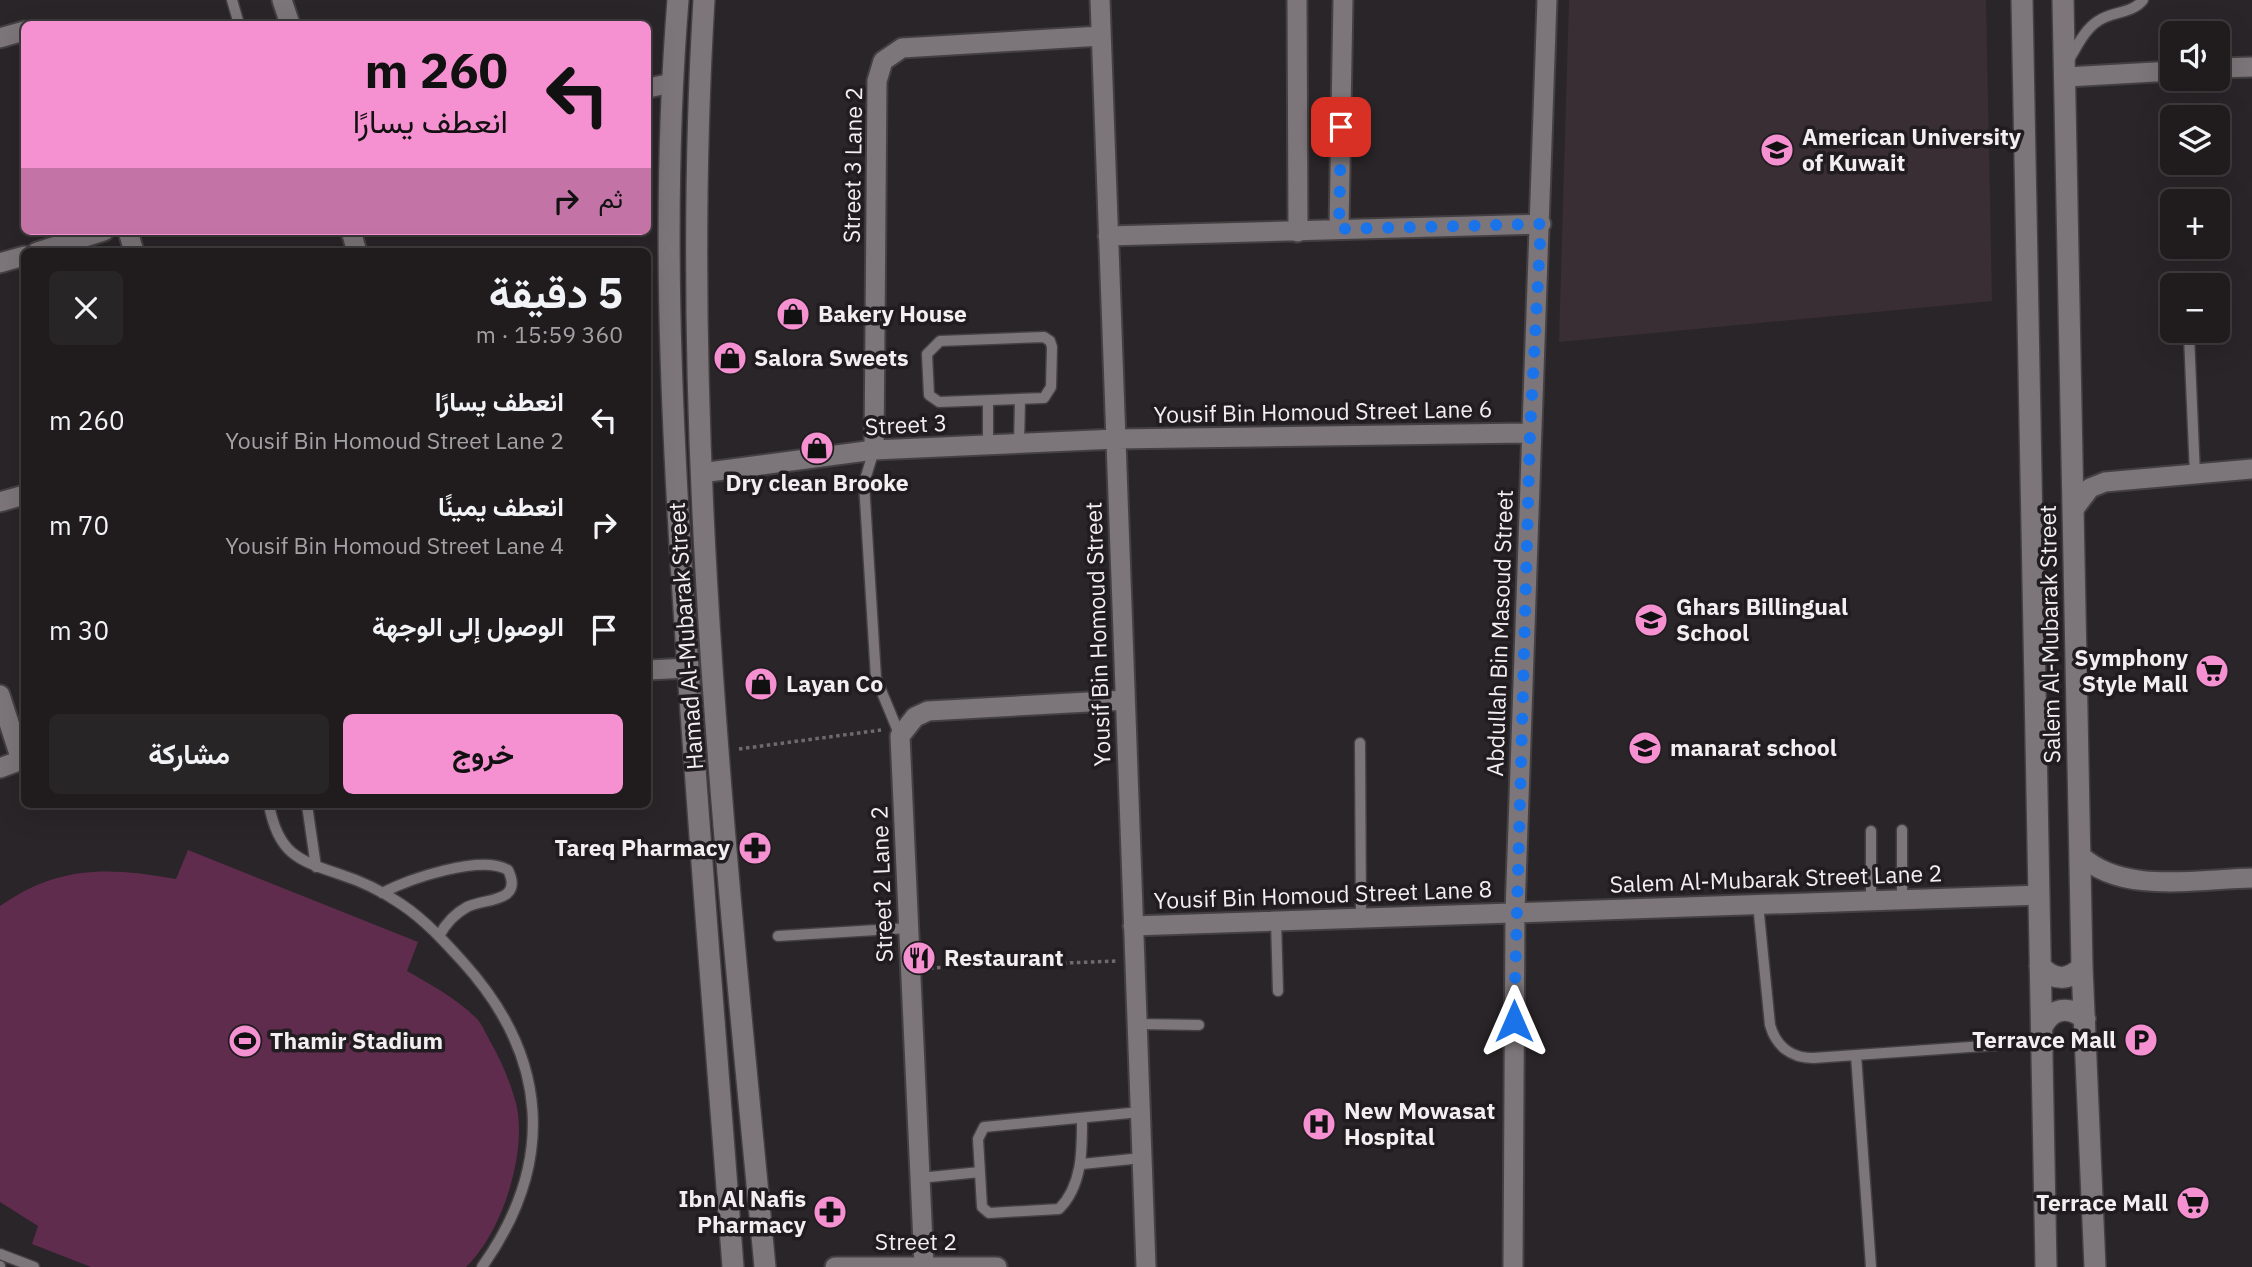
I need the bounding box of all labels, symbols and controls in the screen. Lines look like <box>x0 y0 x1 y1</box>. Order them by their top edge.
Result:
map controls <box>2160 21 2230 343</box>
button: sound <box>2160 21 2230 91</box>
text: 260 m <box>364 38 508 101</box>
icon: left <box>532 49 623 140</box>
street label: Street 3 Lane 2 <box>836 87 868 243</box>
pin <box>1311 97 1371 157</box>
text: انعطف يسارًا <box>353 100 508 142</box>
button: layers <box>2160 105 2230 175</box>
icon: arrive <box>1322 108 1360 146</box>
place label: American University of Kuwait <box>1802 121 2022 177</box>
school or university icon: American University of Kuwait <box>1758 131 1796 169</box>
text: ثم <box>599 181 623 215</box>
icon: right <box>547 182 585 220</box>
button: + <box>2160 189 2230 259</box>
text: 5 دقيقة <box>489 265 623 320</box>
button: close <box>49 271 123 345</box>
button: − <box>2160 273 2230 343</box>
shop icon: Bakery House <box>774 295 812 333</box>
place label: Bakery House <box>818 298 967 328</box>
text: 360 m · 15:59 <box>476 319 623 349</box>
shop icon: Salora Sweets <box>711 339 749 377</box>
place label: Salora Sweets <box>754 342 909 372</box>
text: انعطف يسارًا <box>435 384 564 418</box>
street label: Yousif Bin Homoud Street Lane 6 <box>1153 393 1493 429</box>
icon: left <box>585 401 623 439</box>
text: 260 m <box>49 403 125 437</box>
street label: Street 3 <box>864 407 948 441</box>
text: Yousif Bin Homoud Street Lane 2 <box>225 425 564 455</box>
shop icon: Dry clean Brooke <box>798 429 836 467</box>
place label: Dry clean Brooke <box>725 467 909 497</box>
text: انعطف يمينًا <box>438 489 564 523</box>
street label: Abdullah Bin Masoud Street <box>1479 489 1519 777</box>
street label: Hamad Al-Mubarak Street <box>661 501 709 771</box>
street label: Yousif Bin Homoud Street <box>1077 501 1117 767</box>
street label: Salem Al-Mubarak Street <box>2032 504 2066 764</box>
icon: right <box>585 506 623 544</box>
text: 70 m <box>49 508 109 542</box>
text: Yousif Bin Homoud Street Lane 4 <box>225 530 564 560</box>
place label: Ghars Billingual School <box>1676 591 1848 647</box>
school or university icon: Ghars Billingual School <box>1632 601 1670 639</box>
text: الوصول إلى الوجهة <box>372 609 564 643</box>
icon: arrive <box>585 611 623 649</box>
text: 30 m <box>49 613 109 647</box>
place label: Symphony Style Mall <box>2074 642 2189 698</box>
supermarket icon: Symphony Style Mall <box>2193 652 2231 690</box>
shop icon: Layan Co <box>742 665 780 703</box>
place label: Layan Co <box>786 668 883 698</box>
button: مشاركة <box>49 714 329 794</box>
button: خروج <box>343 714 623 794</box>
school or university icon: manarat school <box>1626 729 1664 767</box>
place label: manarat school <box>1670 732 1837 762</box>
street label: Street 2 Lane 2 <box>863 805 899 963</box>
pharmacy icon: Tareq Pharmacy <box>736 829 774 867</box>
place label: Tareq Pharmacy <box>555 832 731 862</box>
street label: Salem Al-Mubarak Street Lane 2 <box>1609 857 1943 899</box>
street label: Yousif Bin Homoud Street Lane 8 <box>1153 873 1493 915</box>
restaurant icon: Restaurant <box>900 939 938 977</box>
place label: Restaurant <box>944 942 1064 972</box>
position arrow <box>1477 984 1551 1058</box>
parking icon: Terravce Mall <box>2122 1021 2160 1059</box>
sports icon: Thamir Stadium <box>226 1022 264 1060</box>
place label: Terravce Mall <box>1972 1024 2116 1054</box>
place label: Thamir Stadium <box>270 1025 443 1055</box>
place label: New Mowasat Hospital <box>1344 1095 1495 1151</box>
hospital icon: New Mowasat Hospital <box>1300 1105 1338 1143</box>
place label: Ibn Al Nafis Pharmacy <box>679 1183 807 1239</box>
supermarket icon: Terrace Mall <box>2174 1184 2212 1222</box>
place label: Terrace Mall <box>2036 1187 2168 1217</box>
pharmacy icon: Ibn Al Nafis Pharmacy <box>811 1193 849 1231</box>
street label: Street 2 <box>875 1226 957 1256</box>

